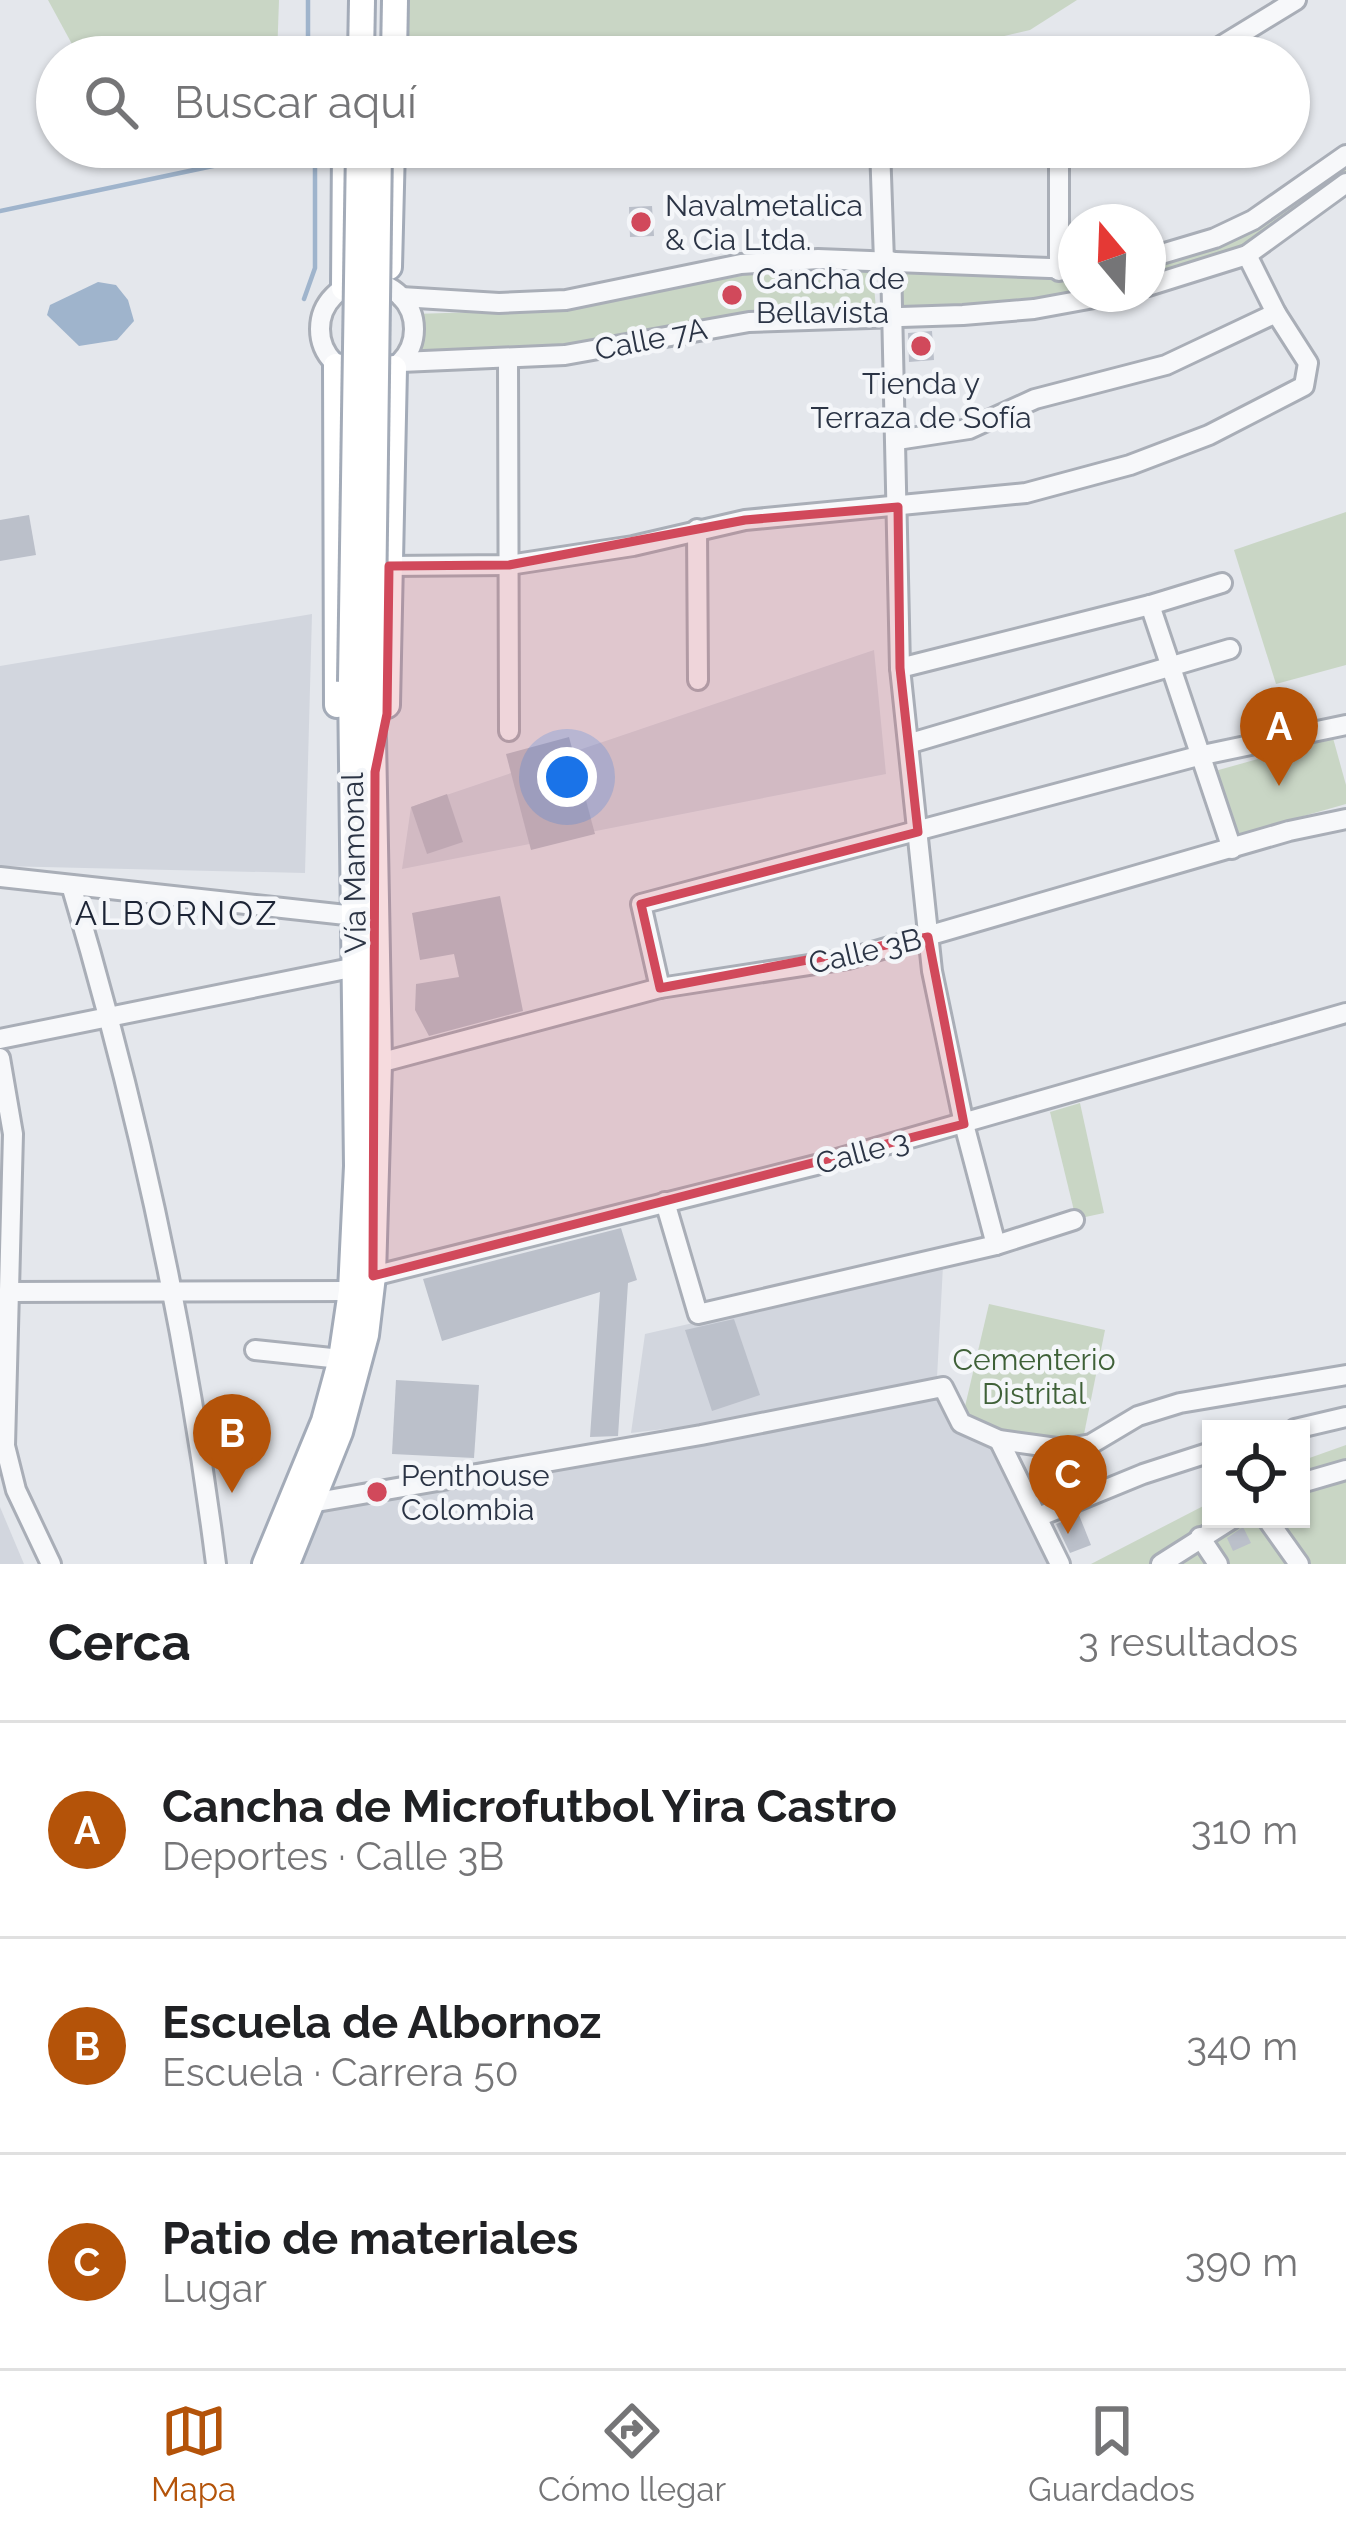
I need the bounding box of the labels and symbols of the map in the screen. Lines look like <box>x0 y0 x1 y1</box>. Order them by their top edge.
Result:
place label: Navalmetalica & Cia Ltda. <box>665 188 863 257</box>
north arrow <box>1058 204 1166 312</box>
marker: Navalmetalica & Cia Ltda. <box>628 209 654 235</box>
place label: Cancha de Bellavista <box>756 261 905 330</box>
marker: Cancha de Bellavista <box>719 282 745 308</box>
street label: Calle 7A <box>592 311 710 367</box>
marker: Tienda y Terraza de Sofía <box>908 333 934 359</box>
place label: Tienda y Terraza de Sofía <box>810 366 1032 435</box>
pin: A <box>1240 687 1318 786</box>
your location <box>537 747 597 807</box>
street label: Vía Mamonal <box>335 771 373 954</box>
district label: ALBORNOZ <box>75 894 279 933</box>
street label: Calle 3B <box>805 921 925 981</box>
street label: Calle 3 <box>812 1123 912 1181</box>
park label: Cementerio Distrital <box>952 1342 1116 1411</box>
pin: B <box>193 1394 271 1493</box>
pin: C <box>1029 1435 1107 1534</box>
place label: Penthouse Colombia <box>401 1458 550 1527</box>
marker: Penthouse Colombia <box>364 1479 390 1505</box>

